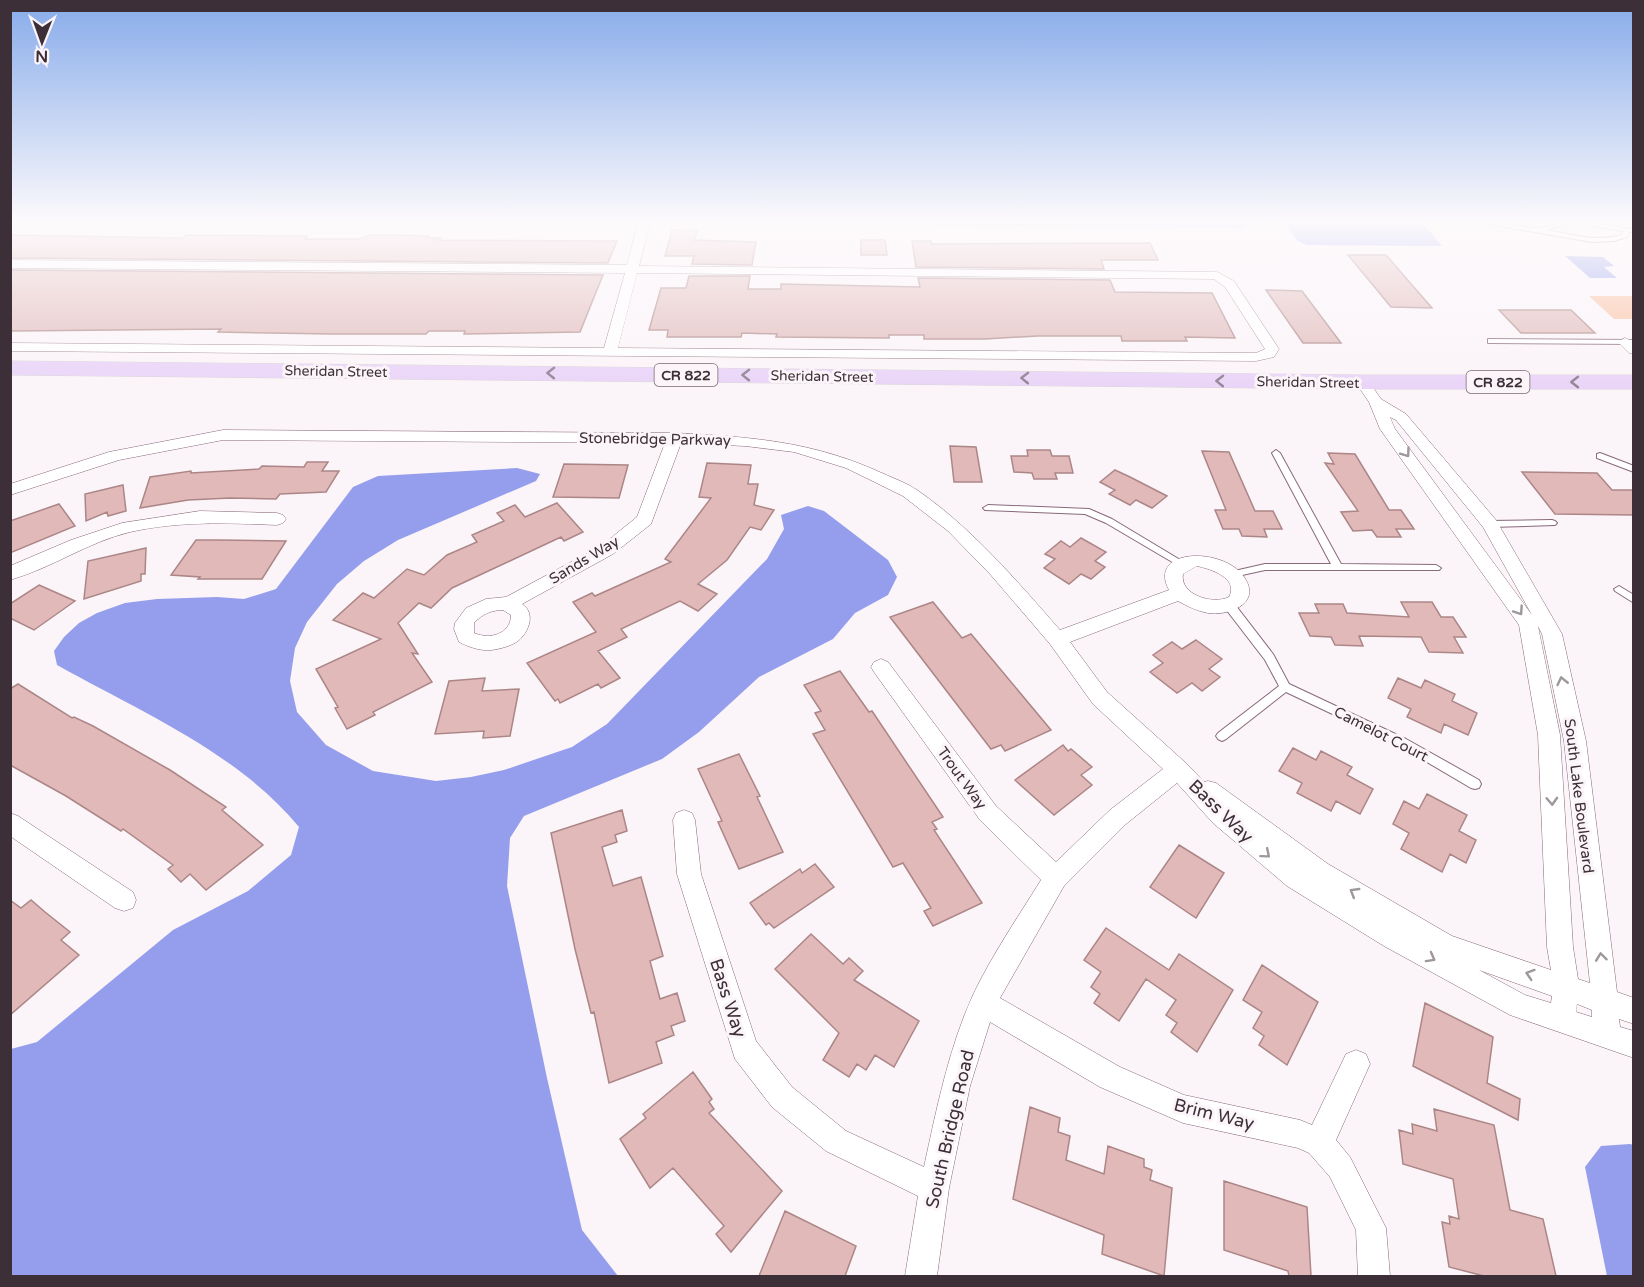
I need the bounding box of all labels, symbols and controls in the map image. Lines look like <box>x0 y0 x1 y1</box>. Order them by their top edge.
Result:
north arrow <box>12 12 72 72</box>
text: N <box>35 46 48 66</box>
street label: Sheridan Street <box>284 362 388 381</box>
road number: CR 822 <box>654 364 718 386</box>
one-way arrow <box>546 367 555 379</box>
street label: Sheridan Street <box>770 367 874 386</box>
one-way arrow <box>741 369 750 382</box>
road number: CR 822 <box>1466 371 1530 393</box>
one-way arrow <box>1020 372 1029 385</box>
street label: Sheridan Street <box>1256 373 1360 392</box>
one-way arrow <box>1215 375 1224 387</box>
one-way arrow <box>1571 376 1580 388</box>
street label: Stonebridge Parkway <box>579 429 731 449</box>
one-way arrow <box>1399 446 1410 457</box>
street label: Sands Way <box>546 532 622 588</box>
one-way arrow <box>1512 605 1524 615</box>
one-way arrow <box>1556 676 1569 686</box>
street label: Camelot Court <box>1331 702 1431 766</box>
street label: South Lake Boulevard <box>1561 718 1597 874</box>
street label: Trout Way <box>933 743 991 813</box>
street label: Bass Way <box>1184 775 1258 848</box>
one-way arrow <box>1546 797 1559 806</box>
one-way arrow <box>1259 847 1270 858</box>
one-way arrow <box>1350 888 1360 900</box>
one-way arrow <box>1425 951 1435 962</box>
one-way arrow <box>1595 952 1608 962</box>
street label: Bass Way <box>705 956 751 1041</box>
one-way arrow <box>1525 969 1536 981</box>
street label: South Bridge Road <box>921 1048 979 1210</box>
street label: Brim Way <box>1172 1093 1257 1135</box>

